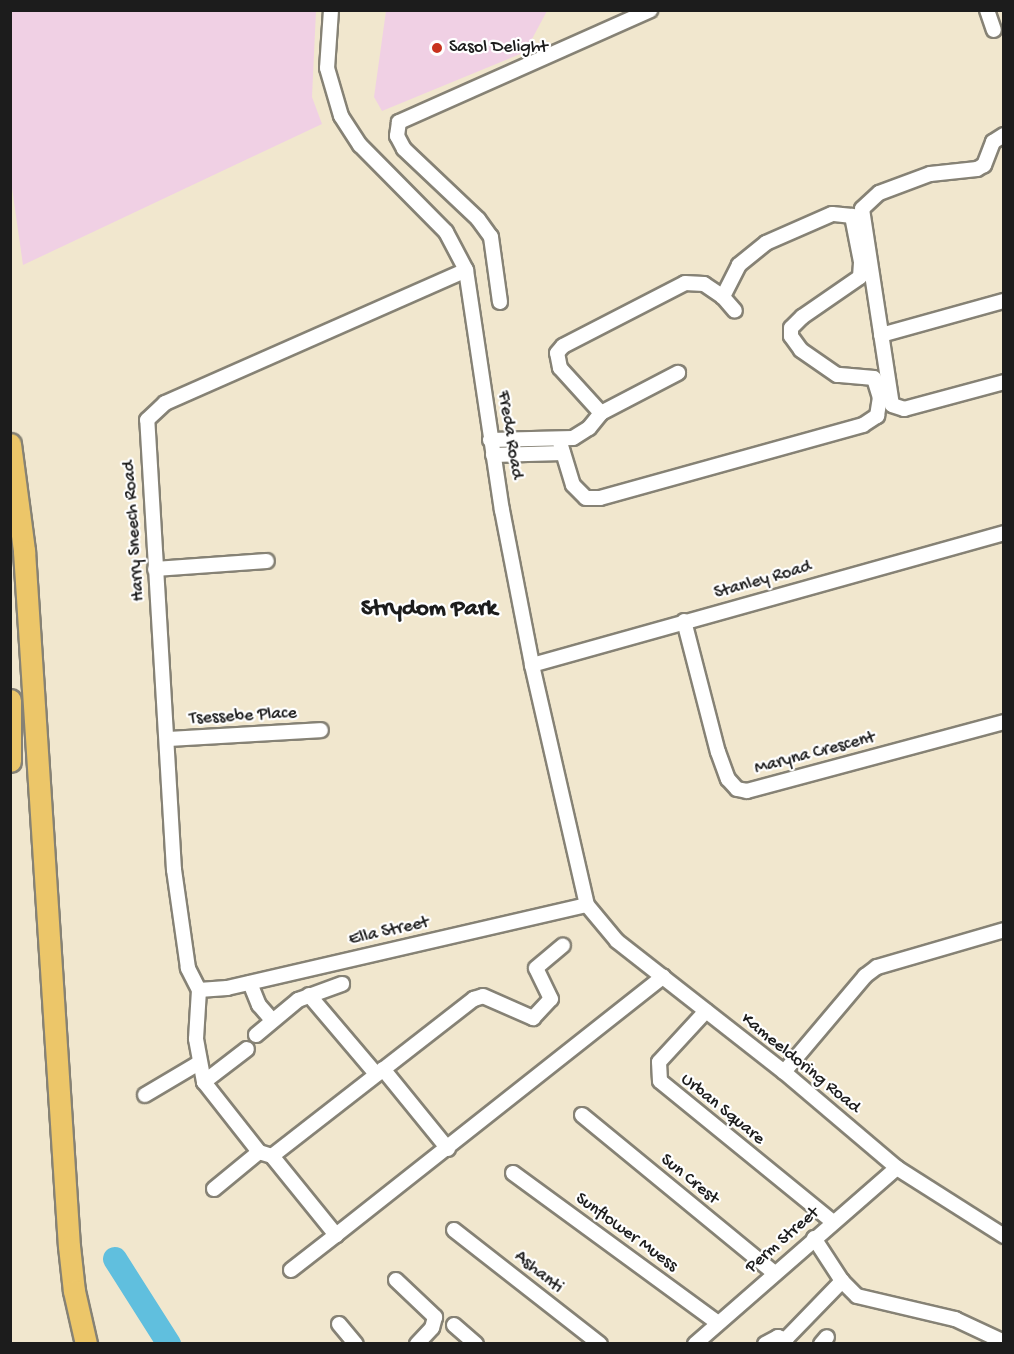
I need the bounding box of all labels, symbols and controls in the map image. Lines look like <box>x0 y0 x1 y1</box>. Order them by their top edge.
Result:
place label: Sasol Delight <box>449 37 548 59</box>
marker: Sasol Delight <box>430 41 444 55</box>
street label: Freda Road <box>491 389 527 481</box>
street label: Harry Sneech Road <box>119 460 151 602</box>
street label: Stanley Road <box>712 557 814 605</box>
district label: Strydom Park <box>361 596 497 624</box>
street label: Tsessebe Place <box>189 703 297 731</box>
street label: Maryna Crescent <box>752 728 878 780</box>
street label: Ella Street <box>347 912 431 952</box>
street label: Kameeldoring Road <box>736 1009 864 1119</box>
street label: Urban Square <box>675 1069 769 1151</box>
street label: Sun Crest <box>655 1150 723 1210</box>
street label: Sunflower Muess <box>571 1189 681 1277</box>
street label: Perm Street <box>742 1203 824 1279</box>
street label: Ashanti <box>509 1247 567 1299</box>

